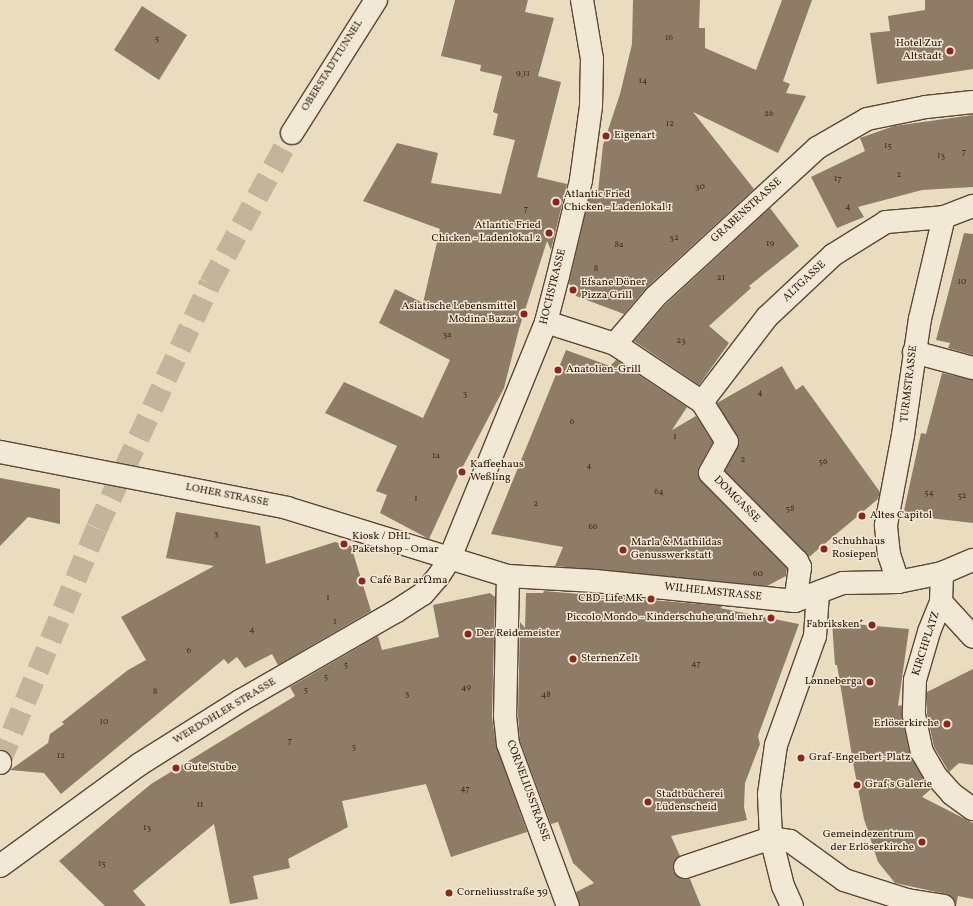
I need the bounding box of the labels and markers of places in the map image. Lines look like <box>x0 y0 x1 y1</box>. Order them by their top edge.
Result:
place label: Hotel Zur Altstadt <box>896 38 942 64</box>
marker: Hotel Zur Altstadt <box>945 46 955 56</box>
place label: Eigenart <box>614 129 655 143</box>
marker: Eigenart <box>601 131 611 141</box>
place label: Atlantic Fried Chicken - Ladenlokal 1 <box>564 189 672 215</box>
marker: Atlantic Fried Chicken - Ladenlokal 1 <box>551 197 561 207</box>
place label: Atlantic Fried Chicken - Ladenlokal 2 <box>431 220 541 246</box>
marker: Atlantic Fried Chicken - Ladenlokal 2 <box>544 228 554 238</box>
place label: Efsane Döner Pizza Grill <box>581 277 646 303</box>
marker: Efsane Döner Pizza Grill <box>568 285 578 295</box>
place label: Asiatische Lebensmittel Modina Bazar <box>402 301 516 327</box>
marker: Asiatische Lebensmittel Modina Bazar <box>519 309 529 319</box>
place label: Anatolien-Grill <box>566 363 641 377</box>
marker: Anatolien-Grill <box>553 365 563 375</box>
place label: Kaffeehaus Weßling <box>470 459 524 485</box>
marker: Kaffeehaus Weßling <box>457 467 467 477</box>
place label: Altes Capitol <box>870 509 932 523</box>
marker: Altes Capitol <box>857 511 867 521</box>
place label: Kiosk / DHL Paketshop - Omar <box>352 531 439 557</box>
place label: Schuhhaus Rosiepen <box>832 536 885 562</box>
place label: Marla & Mathildas Genusswerkstatt <box>631 537 722 563</box>
marker: Kiosk / DHL Paketshop - Omar <box>339 539 349 549</box>
marker: Schuhhaus Rosiepen <box>819 544 829 554</box>
marker: Marla & Mathildas Genusswerkstatt <box>618 545 628 555</box>
place label: Café Bar arΩma <box>370 574 447 588</box>
marker: Café Bar arΩma <box>357 576 367 586</box>
place label: CBD-Life MK <box>578 592 643 606</box>
marker: CBD-Life MK <box>646 594 656 604</box>
place label: Piccolo Mondo - Kinderschuhe und mehr <box>566 611 763 625</box>
marker: Piccolo Mondo - Kinderschuhe und mehr <box>766 613 776 623</box>
place label: Fabriksken* <box>806 618 864 632</box>
marker: Fabriksken* <box>867 620 877 630</box>
place label: Der Reidemeister <box>476 627 560 641</box>
marker: Der Reidemeister <box>463 629 473 639</box>
place label: SternenZelt <box>581 652 638 666</box>
marker: SternenZelt <box>568 654 578 664</box>
place label: Lønneberga <box>805 675 862 689</box>
marker: Lønneberga <box>865 677 875 687</box>
place label: Erlöserkirche <box>874 717 939 731</box>
marker: Erlöserkirche <box>942 719 952 729</box>
place label: Graf-Engelbert-Platz <box>809 751 911 765</box>
marker: Graf-Engelbert-Platz <box>796 753 806 763</box>
place label: Gute Stube <box>184 761 237 775</box>
marker: Gute Stube <box>171 763 181 773</box>
place label: Graf's Galerie <box>865 778 932 792</box>
marker: Graf's Galerie <box>852 780 862 790</box>
place label: Stadtbücherei Lüdenscheid <box>656 789 723 815</box>
marker: Stadtbücherei Lüdenscheid <box>643 797 653 807</box>
place label: Gemeindezentrum der Erlöserkirche <box>823 829 914 855</box>
marker: Gemeindezentrum der Erlöserkirche <box>917 837 927 847</box>
place label: Corneliusstraße 39 <box>457 886 548 900</box>
marker: Corneliusstraße 39 <box>444 888 454 898</box>

